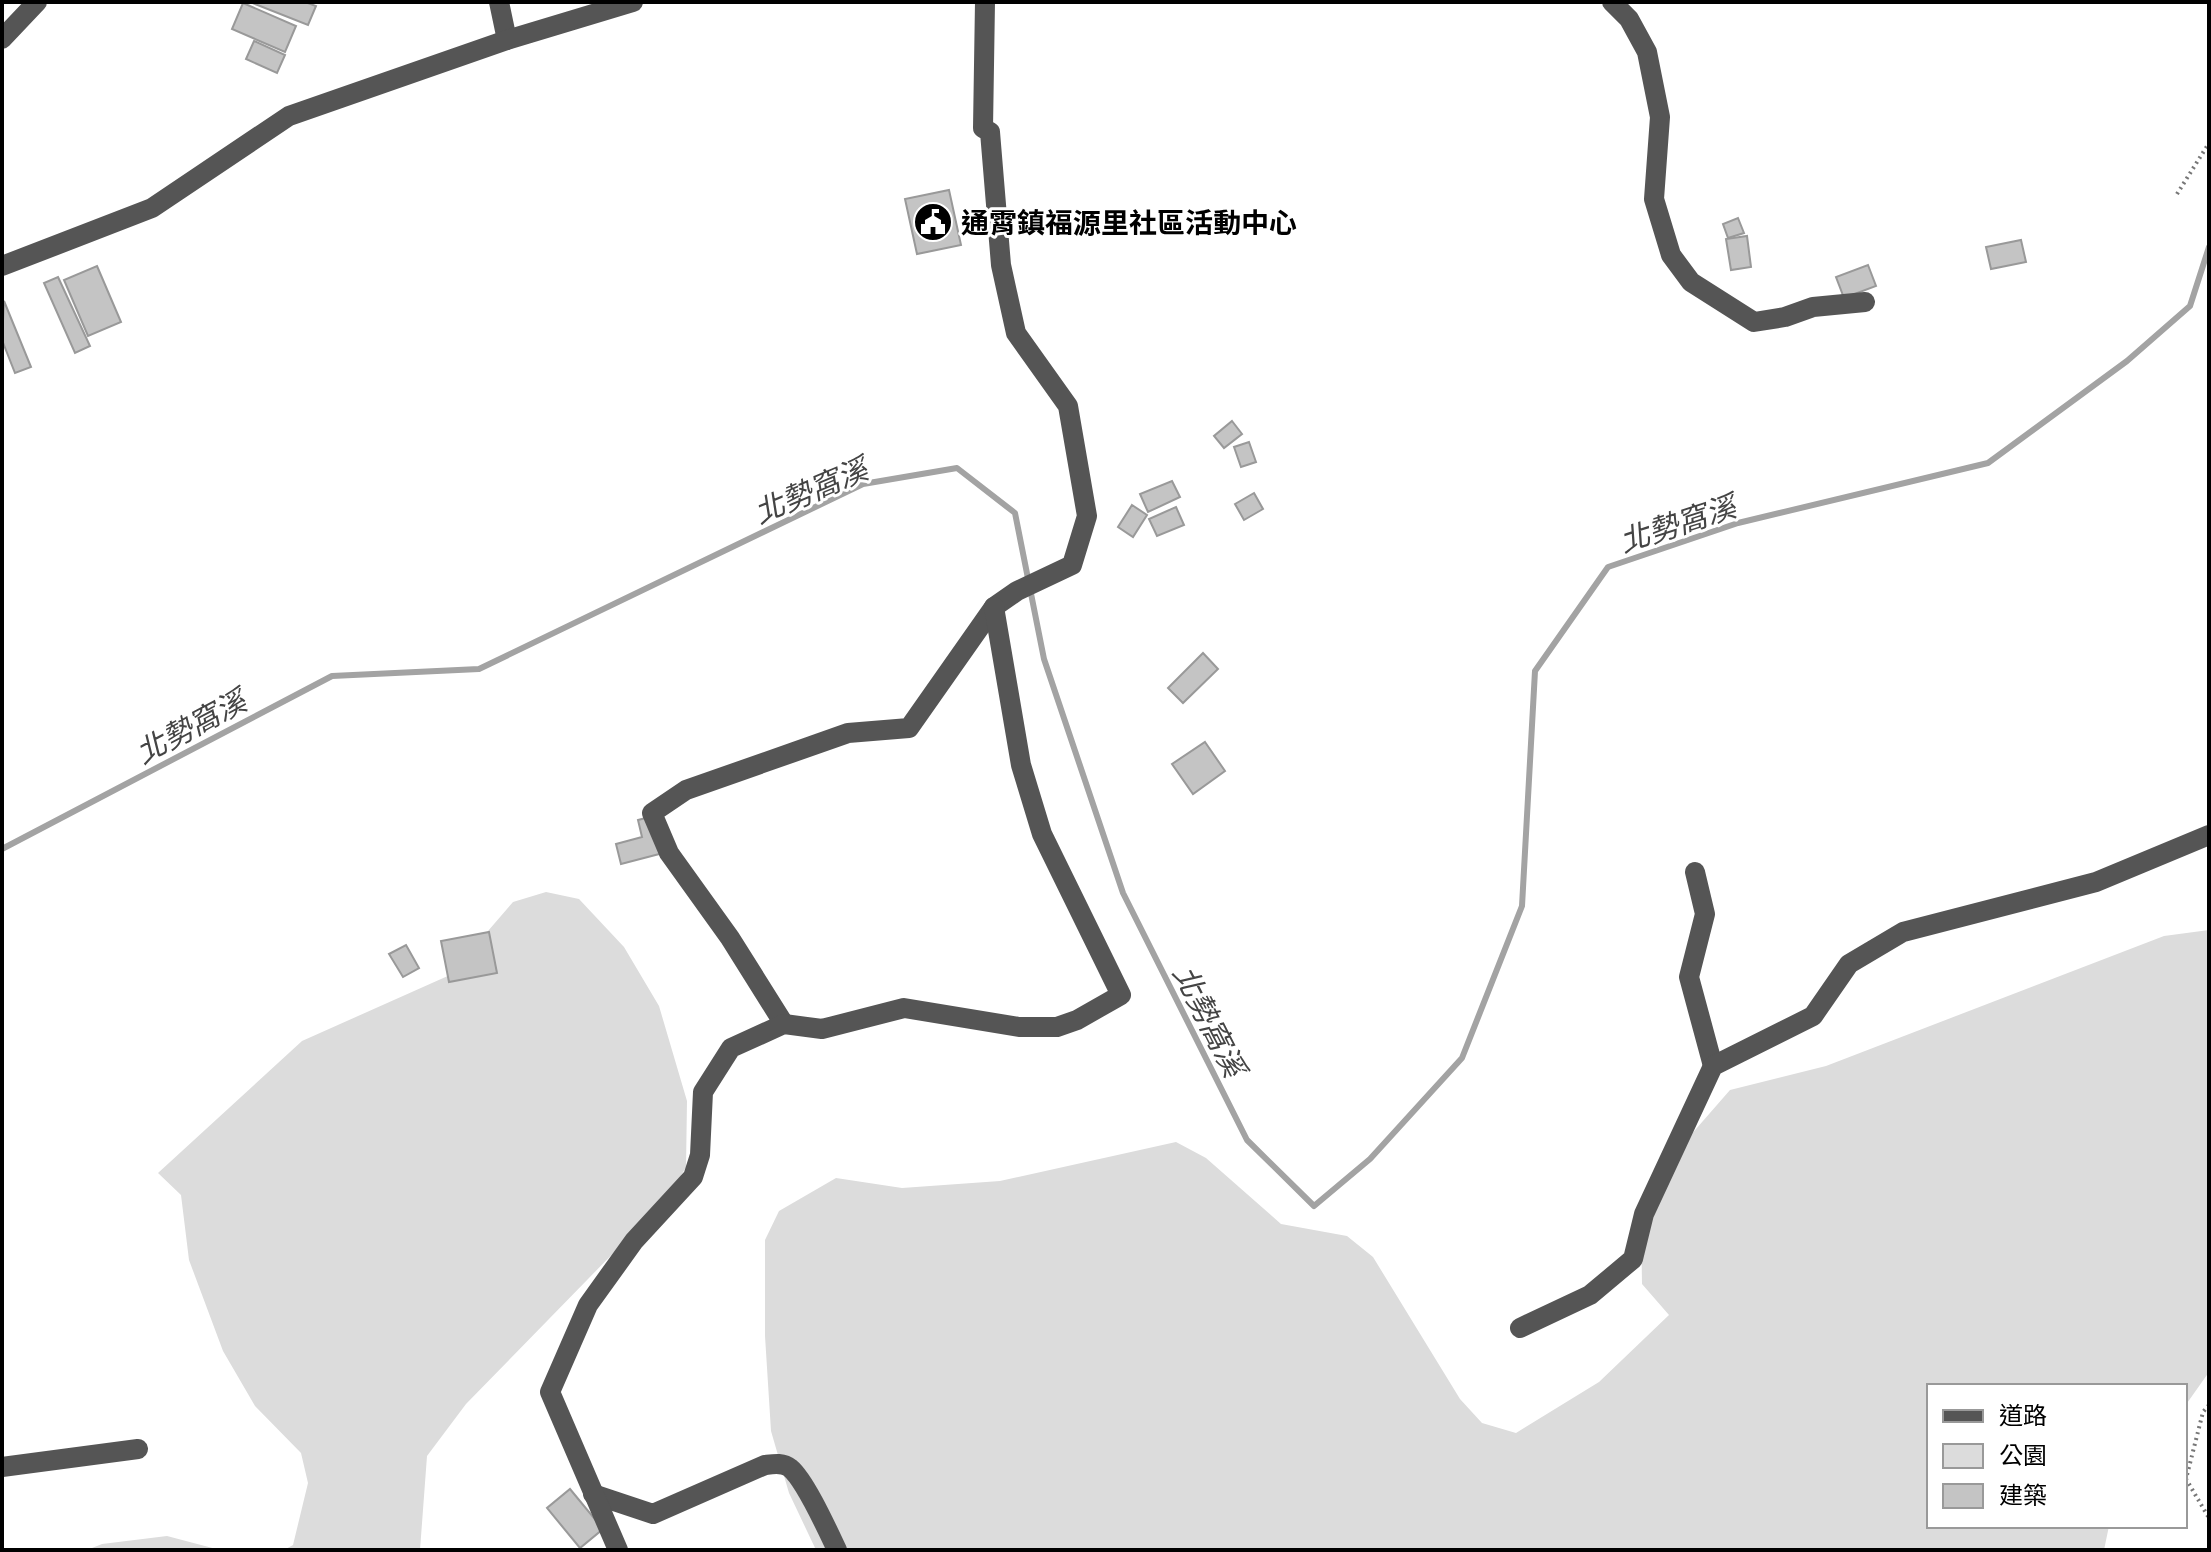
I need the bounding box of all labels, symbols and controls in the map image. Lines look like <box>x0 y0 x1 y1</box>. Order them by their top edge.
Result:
public building icon: 通霄鎮福源里社區活動中心 <box>912 201 954 243</box>
place label: 通霄鎮福源里社區活動中心 <box>961 205 1297 239</box>
water label: 北勢窩溪 <box>748 447 876 529</box>
water label: 北勢窩溪 <box>1614 485 1744 558</box>
water label: 北勢窩溪 <box>128 679 255 770</box>
water label: 北勢窩溪 <box>1167 958 1257 1085</box>
legend <box>1927 1384 2187 1528</box>
text: 道路 <box>1999 1400 2047 1429</box>
text: 公園 <box>1999 1440 2047 1469</box>
text: 建築 <box>1999 1480 2047 1509</box>

